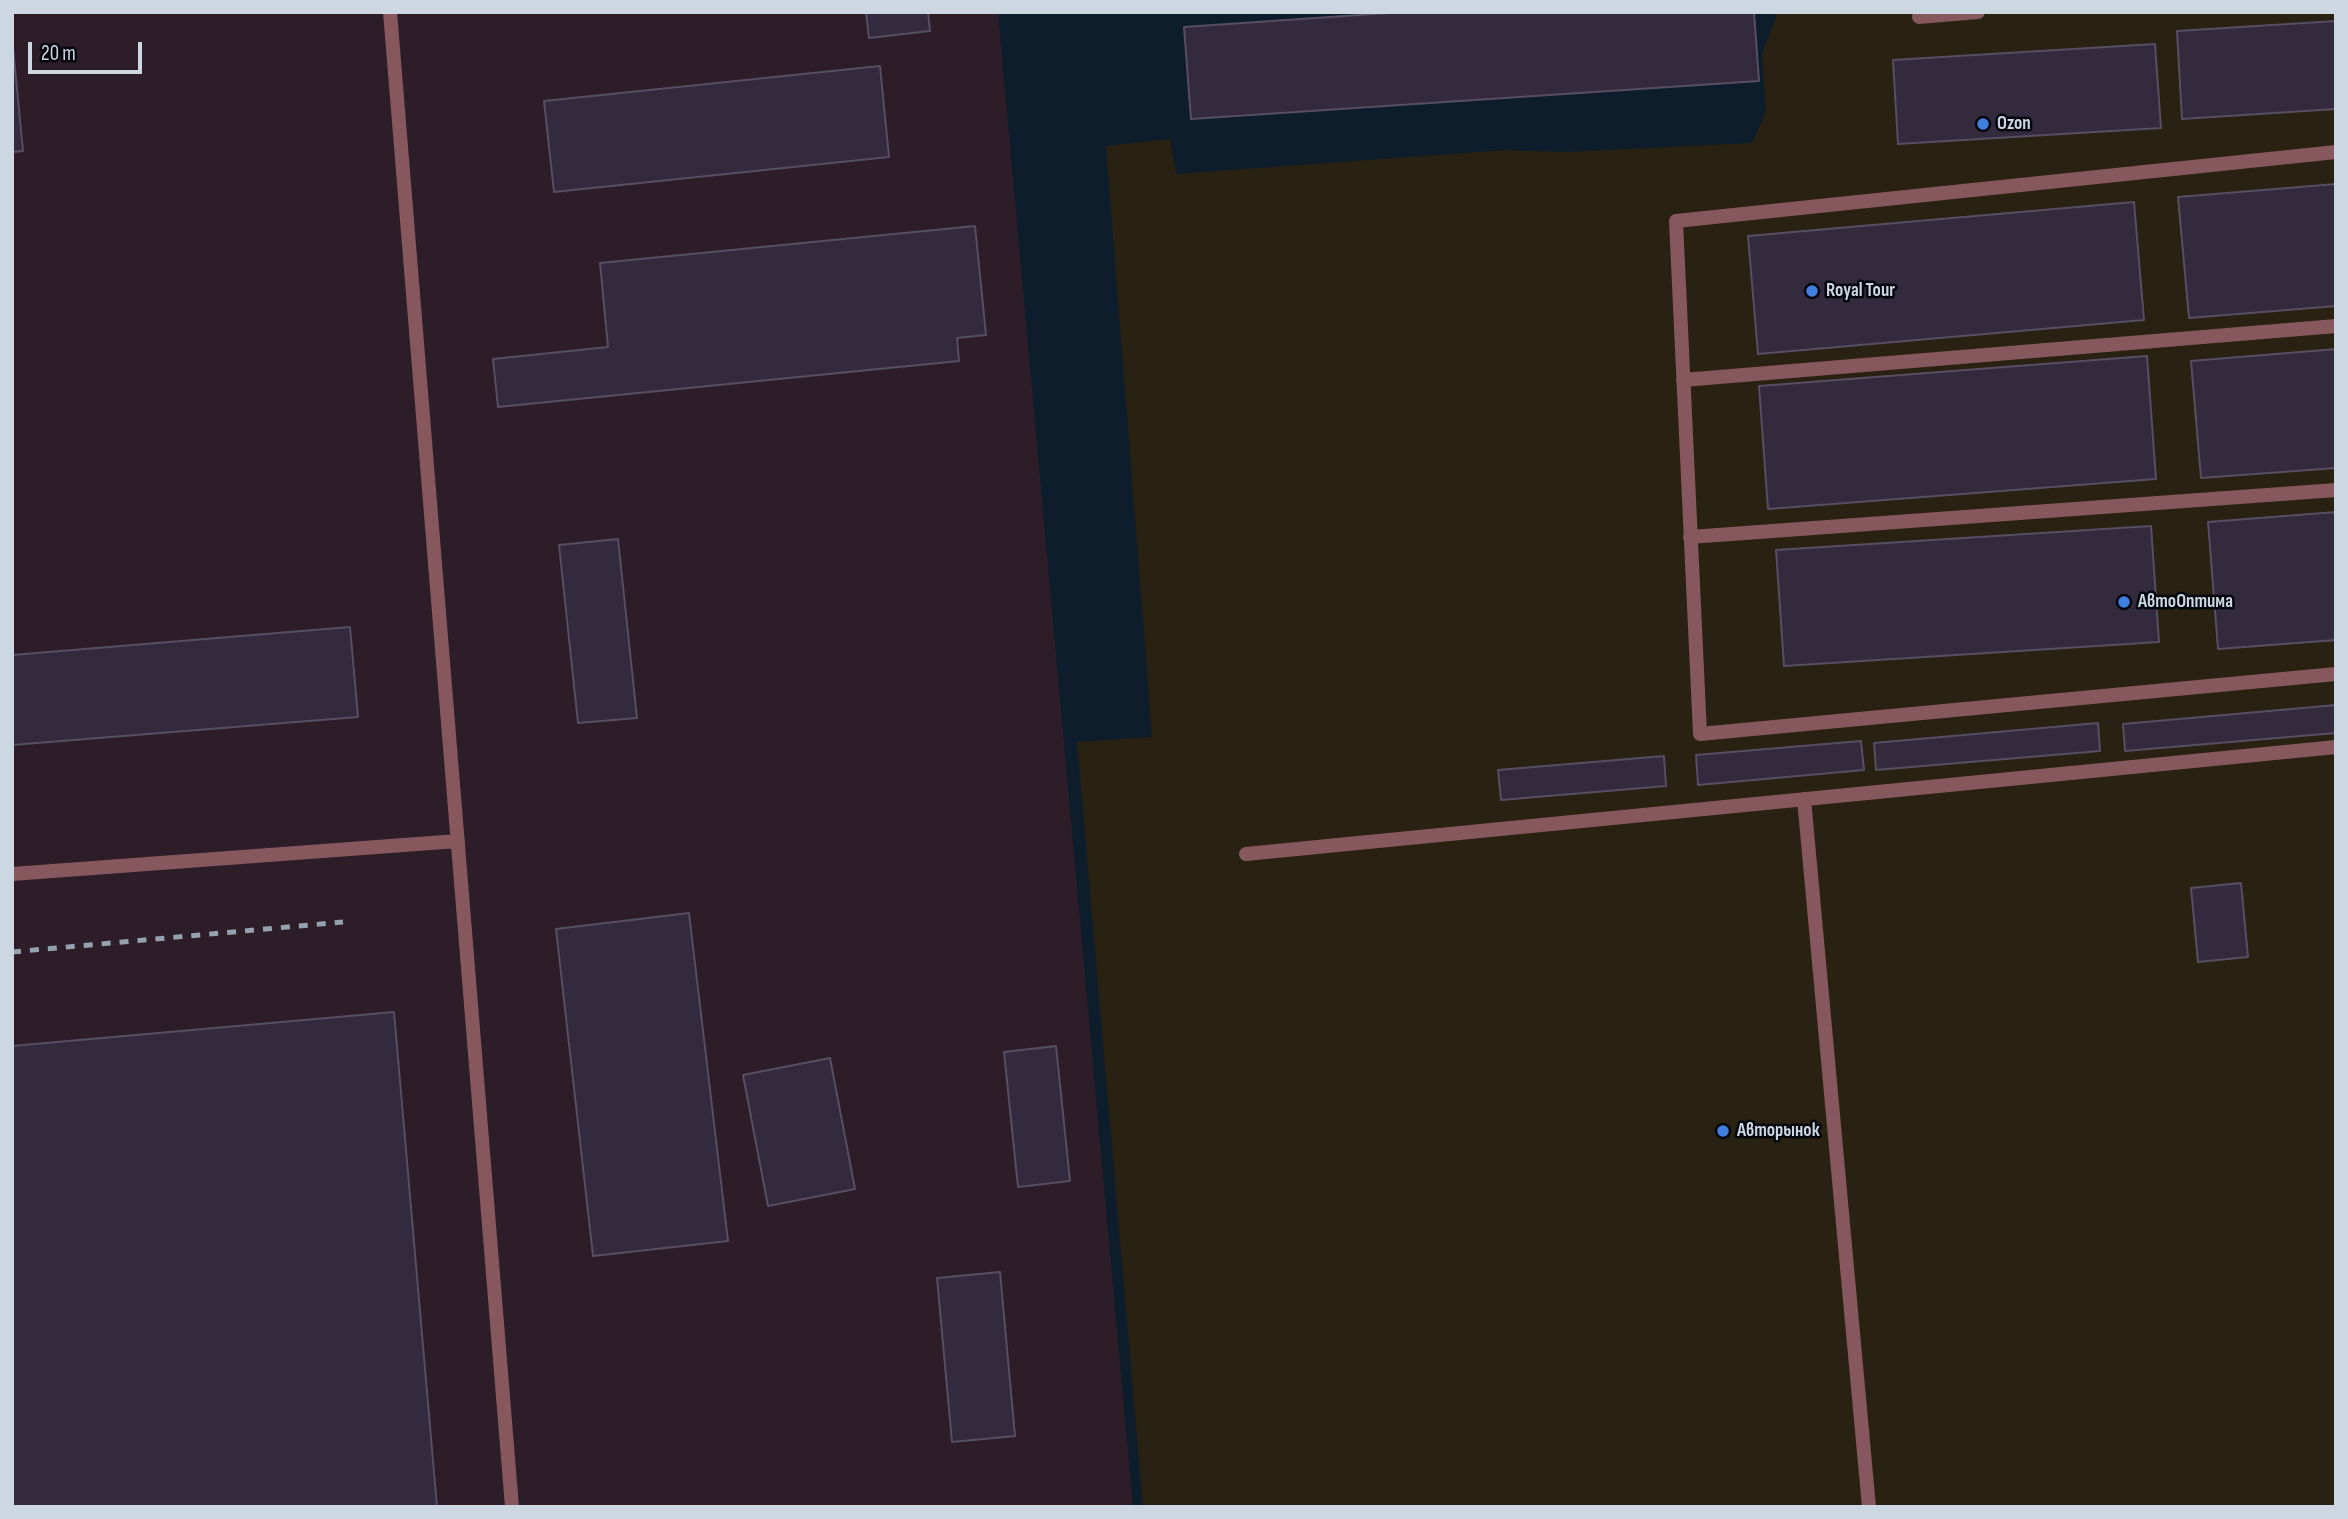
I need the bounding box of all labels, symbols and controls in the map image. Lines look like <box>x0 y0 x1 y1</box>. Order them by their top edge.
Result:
scale bar <box>32 28 145 72</box>
text: 20 m <box>41 41 76 66</box>
place label: Ozon <box>1997 113 2031 135</box>
marker: Ozon <box>1975 116 1991 132</box>
place label: Royal Tour <box>1826 280 1895 302</box>
marker: Royal Tour <box>1804 283 1820 299</box>
place label: АвтоОптима <box>2138 591 2233 613</box>
marker: АвтоОптима <box>2116 594 2132 610</box>
place label: Авторынок <box>1737 1120 1820 1142</box>
marker: Авторынок <box>1715 1123 1731 1139</box>

